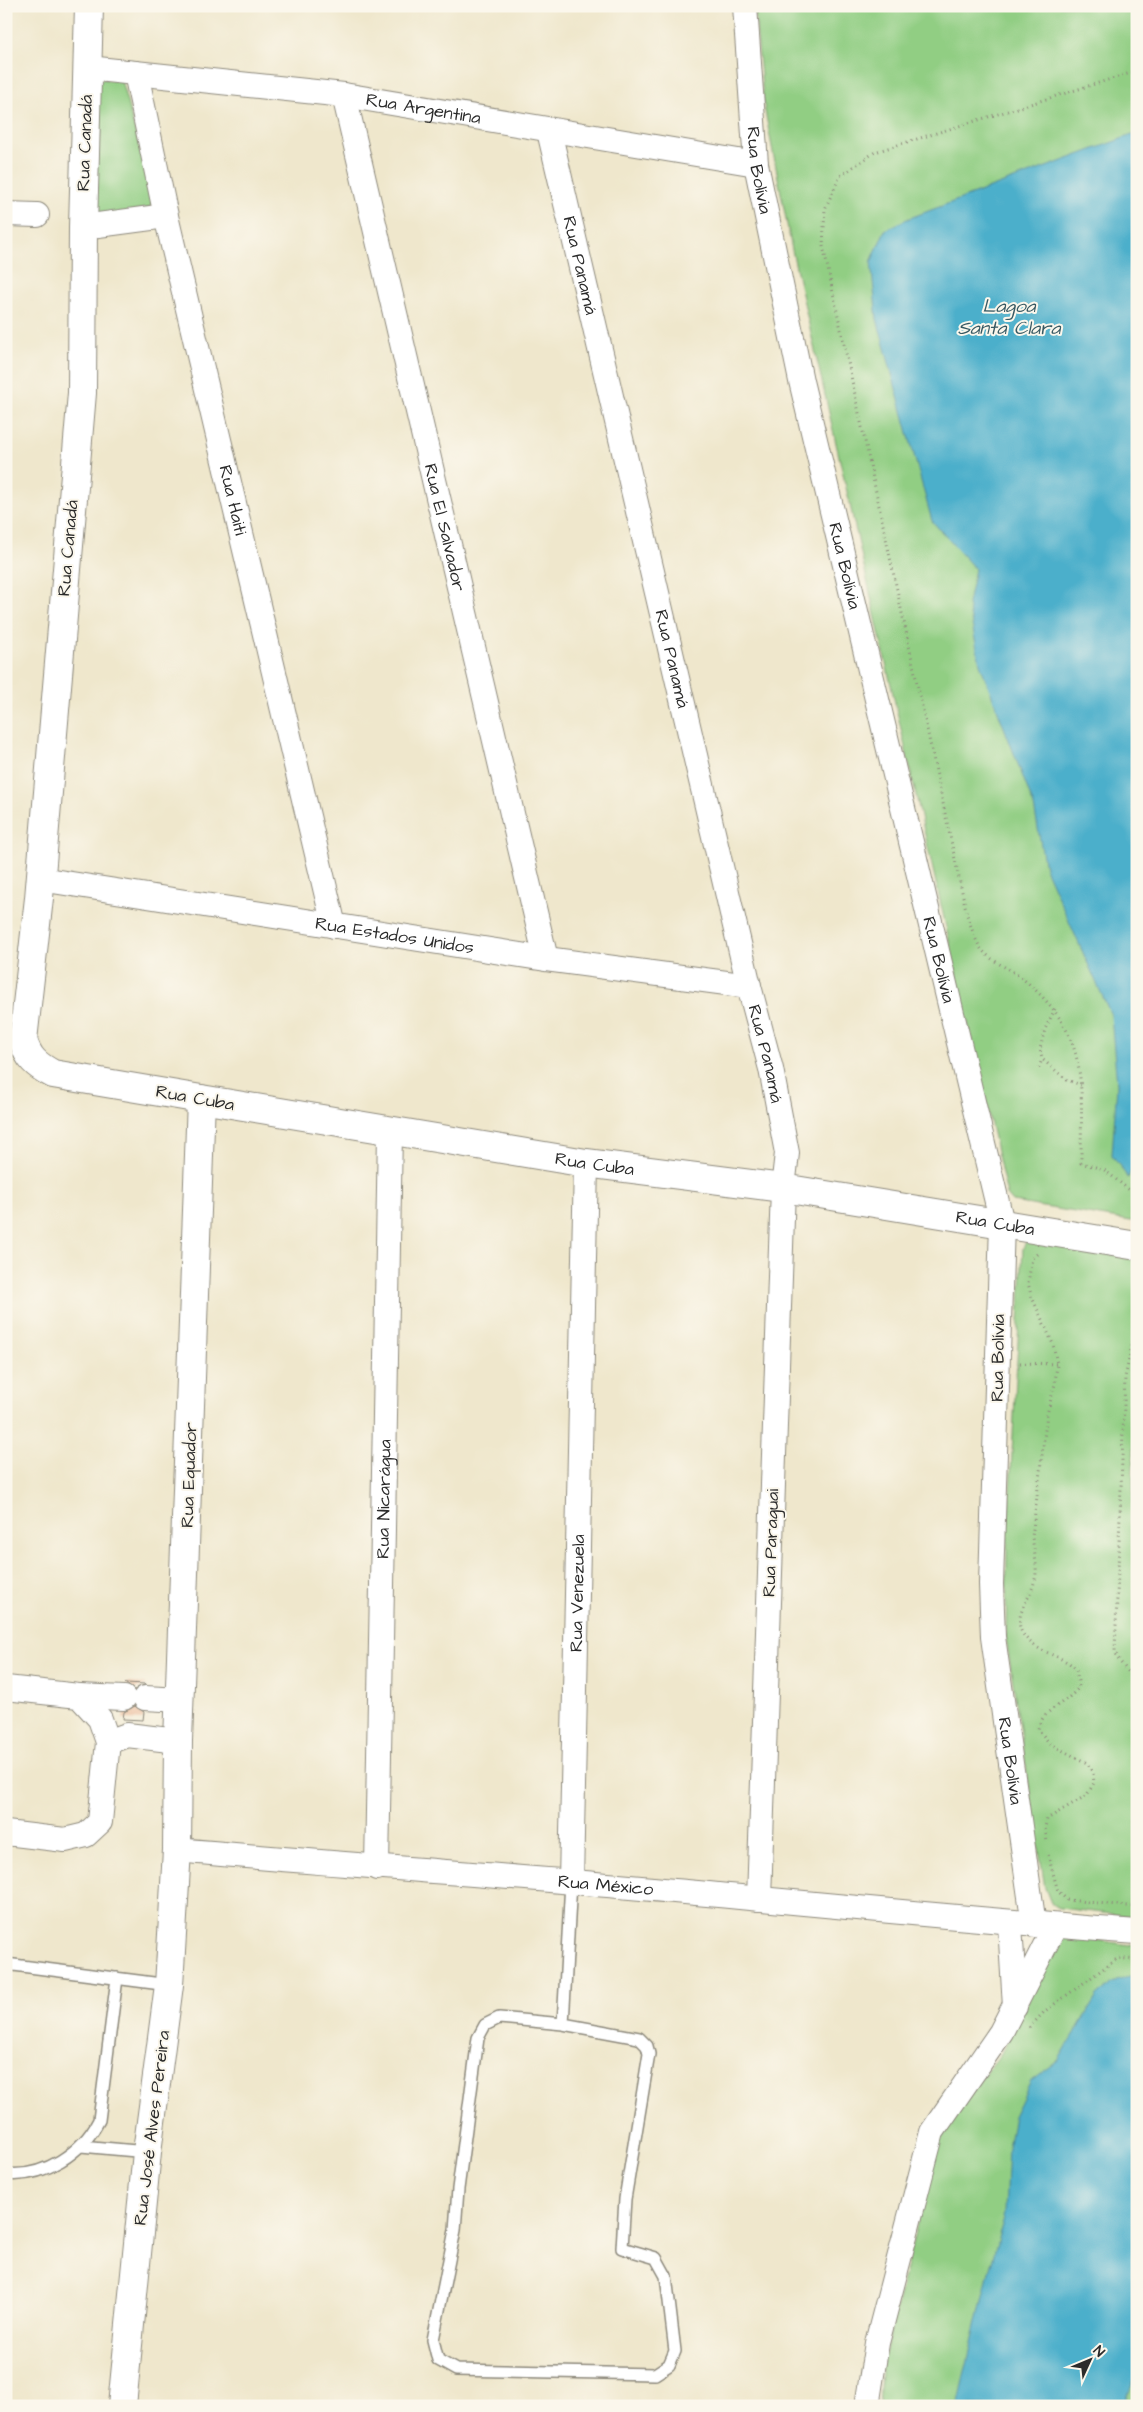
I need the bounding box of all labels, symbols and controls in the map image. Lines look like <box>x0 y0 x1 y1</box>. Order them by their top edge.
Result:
street label: Rua Argentina <box>364 86 483 130</box>
street label: Rua Canadá <box>71 94 99 192</box>
street label: Rua Bolívia <box>741 126 779 216</box>
street label: Rua Panamá <box>557 214 604 317</box>
water label: Lagoa Santa Clara <box>958 293 1062 342</box>
street label: Rua El Salvador <box>418 461 472 594</box>
street label: Rua Haiti <box>213 463 254 538</box>
street label: Rua Canadá <box>51 499 85 597</box>
street label: Rua Bolívia <box>823 520 868 612</box>
street label: Rua Panamá <box>649 607 696 710</box>
street label: Rua Estados Unidos <box>313 910 476 960</box>
street label: Rua Bolívia <box>917 914 962 1005</box>
street label: Rua Panamá <box>742 1002 790 1105</box>
street label: Rua Cuba <box>154 1079 236 1117</box>
street label: Rua Cuba <box>553 1146 636 1182</box>
street label: Rua Cuba <box>954 1204 1037 1242</box>
street label: Rua Bolívia <box>985 1314 1011 1402</box>
street label: Rua Equador <box>175 1422 203 1528</box>
street label: Rua Nicarágua <box>370 1439 398 1559</box>
street label: Rua Paraguai <box>757 1488 786 1598</box>
street label: Rua Venezuela <box>563 1534 591 1652</box>
street label: Rua Bolívia <box>992 1716 1029 1806</box>
street label: Rua México <box>557 1868 654 1901</box>
street label: Rua José Alves Pereira <box>128 2029 176 2227</box>
north arrow <box>1066 2334 1116 2384</box>
text: N <box>1088 2342 1109 2362</box>

